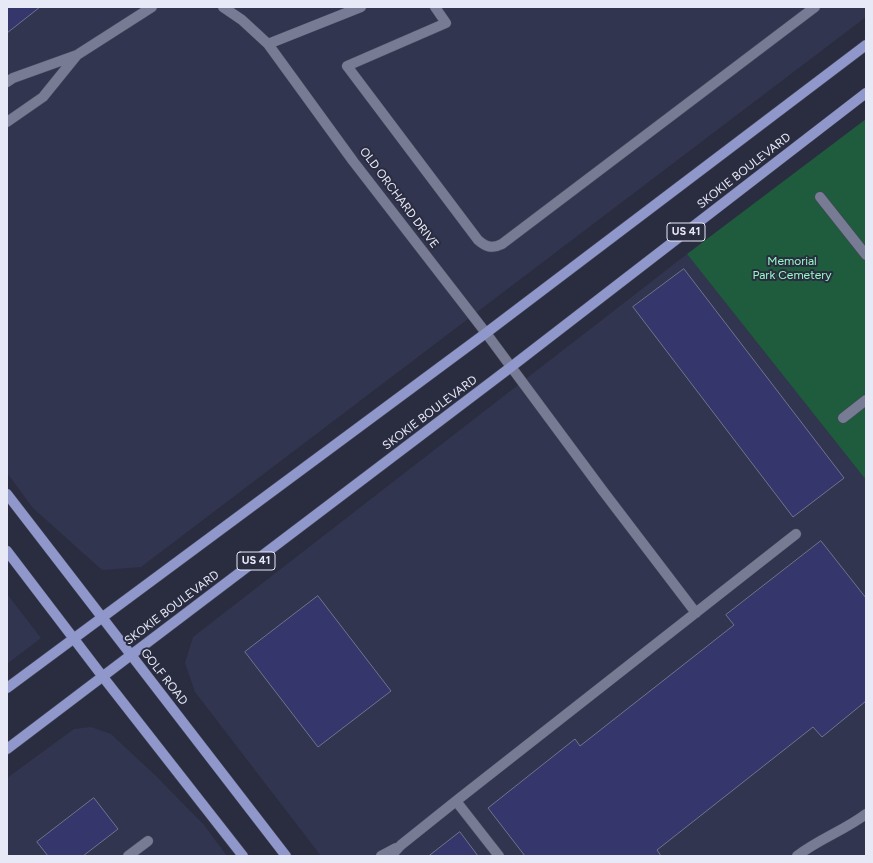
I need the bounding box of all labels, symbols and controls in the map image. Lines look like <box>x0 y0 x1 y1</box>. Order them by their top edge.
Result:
street label: SKOKIE BOULEVARD <box>694 130 794 212</box>
street label: OLD ORCHARD DRIVE <box>356 145 442 251</box>
road number: US 41 <box>667 223 705 241</box>
park label: Memorial Park Cemetery <box>752 254 832 282</box>
street label: SKOKIE BOULEVARD <box>380 373 480 453</box>
road number: US 41 <box>237 552 275 570</box>
street label: SKOKIE BOULEVARD <box>122 568 222 648</box>
street label: GOLF ROAD <box>138 646 190 708</box>

